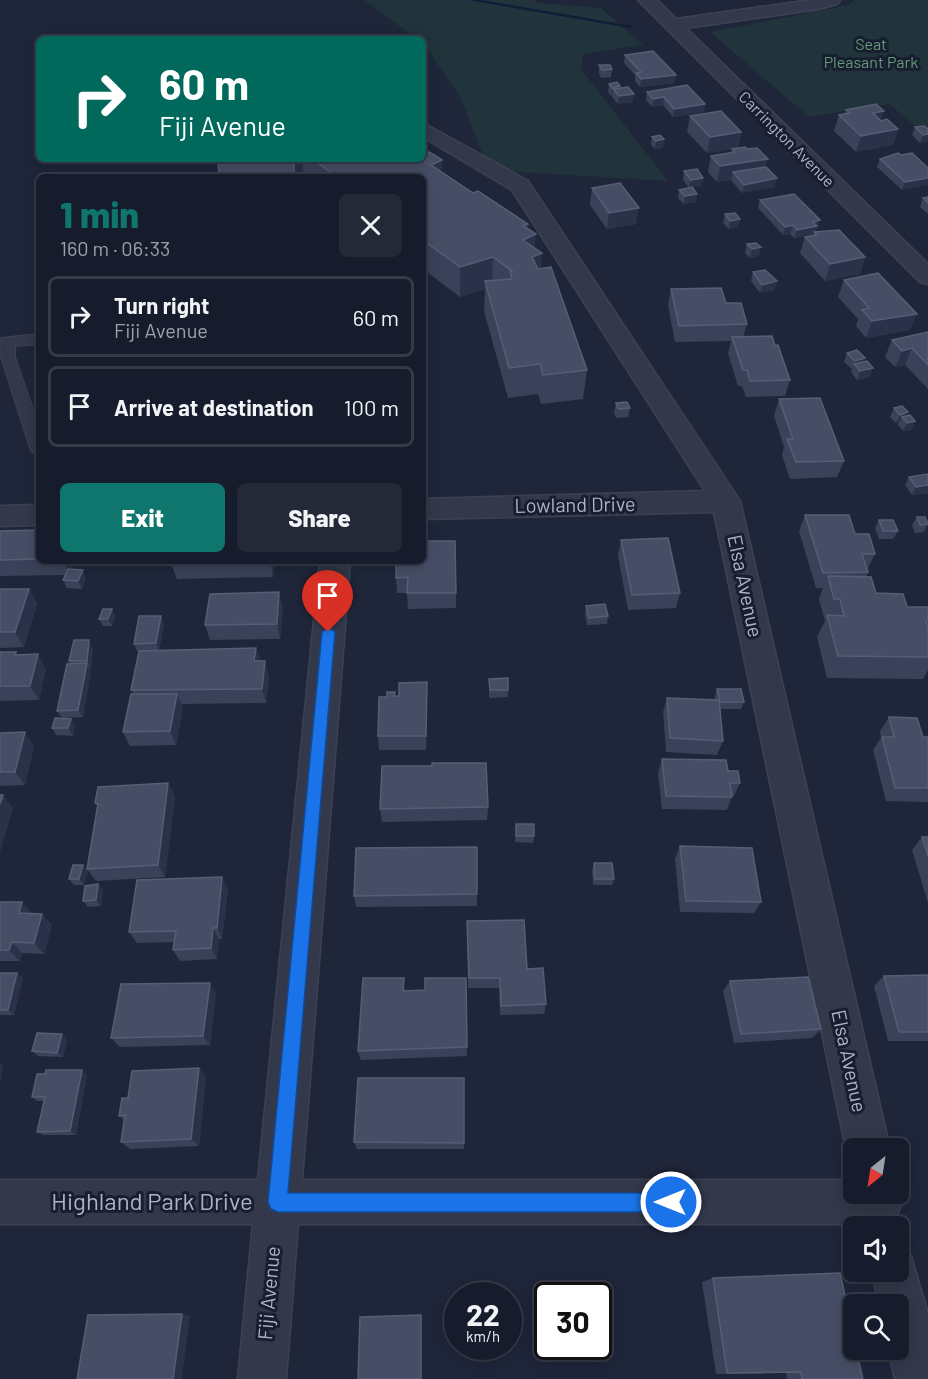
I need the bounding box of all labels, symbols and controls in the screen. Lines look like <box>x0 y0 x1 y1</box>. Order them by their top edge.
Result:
park label: Seat Pleasant Park <box>824 34 918 71</box>
text: 60 m <box>159 58 249 108</box>
icon: right <box>60 60 138 138</box>
street label: Carrington Avenue <box>735 87 839 191</box>
text: Fiji Avenue <box>159 109 286 141</box>
text: 1 min <box>60 192 139 235</box>
button: close <box>339 194 402 257</box>
text: 160 m · 06:33 <box>60 236 170 260</box>
text: Turn right <box>114 292 209 318</box>
icon: right <box>63 300 96 333</box>
text: 60 m <box>353 304 399 330</box>
text: Fiji Avenue <box>114 318 208 342</box>
icon: arrive <box>63 390 96 423</box>
text: Arrive at destination <box>114 394 313 420</box>
text: 100 m <box>344 394 399 420</box>
button: Exit <box>60 483 225 552</box>
button: Share <box>237 483 402 552</box>
street label: Lowland Drive <box>514 491 636 517</box>
street label: Elsa Avenue <box>723 532 769 639</box>
pin <box>302 570 353 632</box>
icon: arrive <box>311 579 344 612</box>
street label: Elsa Avenue <box>827 1007 873 1114</box>
north arrow <box>843 1138 909 1204</box>
map controls <box>843 1138 909 1360</box>
position arrow <box>639 1170 703 1234</box>
street label: Highland Park Drive <box>51 1186 253 1215</box>
button: sound <box>843 1216 909 1282</box>
street label: Fiji Avenue <box>252 1245 284 1341</box>
speed limit sign: 30 <box>534 1282 612 1360</box>
button: search <box>843 1294 909 1360</box>
text: 22 <box>466 1296 500 1332</box>
text: km/h <box>466 1327 500 1345</box>

